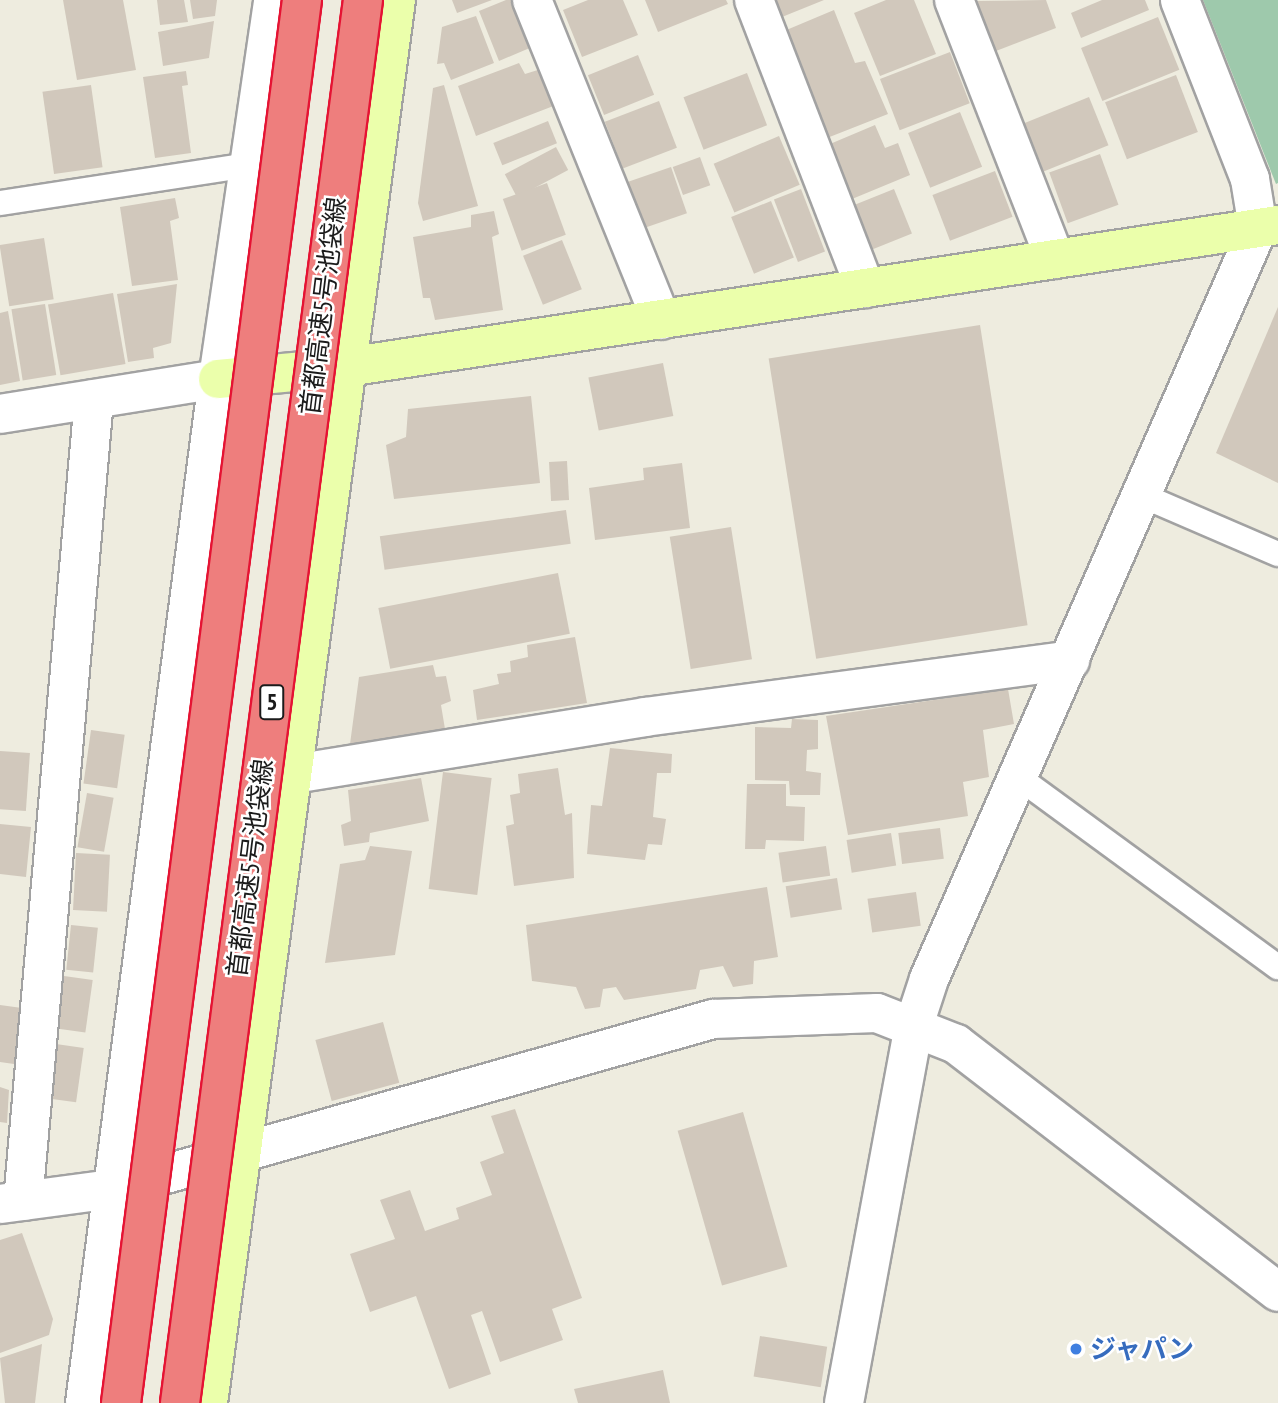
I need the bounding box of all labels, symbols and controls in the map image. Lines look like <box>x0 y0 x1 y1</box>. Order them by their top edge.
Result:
street label: 首都高速5号池袋線 <box>294 195 352 417</box>
road number: 5 <box>258 682 286 722</box>
street label: 首都高速5号池袋線 <box>221 757 279 979</box>
place label: ジャパン <box>1090 1333 1194 1365</box>
marker: ジャパン <box>1068 1341 1084 1357</box>

